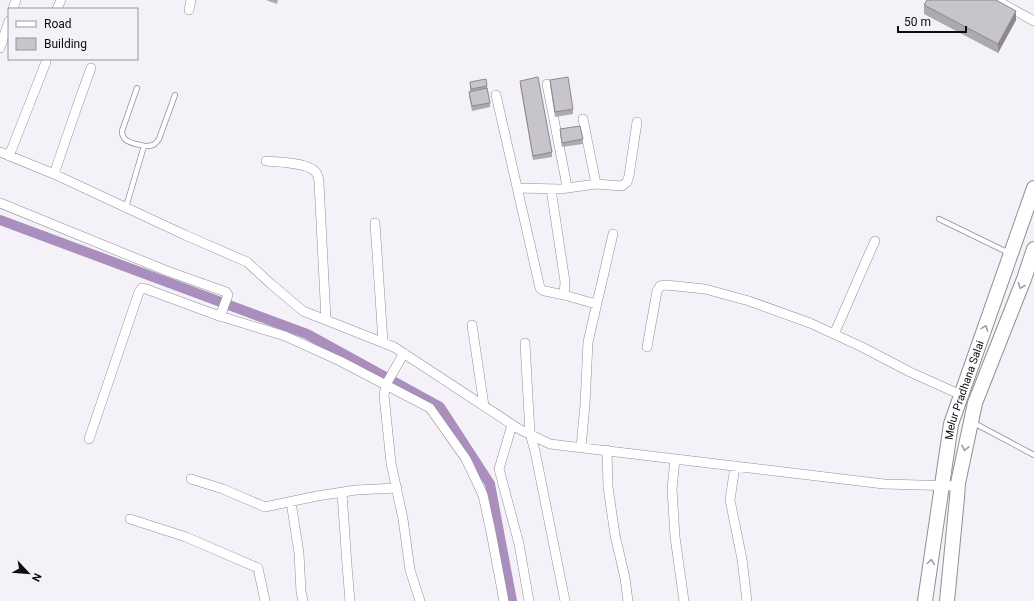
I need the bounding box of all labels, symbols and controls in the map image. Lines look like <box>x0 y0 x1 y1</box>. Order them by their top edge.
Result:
legend <box>8 8 138 60</box>
scale bar <box>898 8 966 34</box>
text: 50 m <box>904 15 931 29</box>
text: Road <box>44 17 72 31</box>
text: Building <box>44 37 87 51</box>
one-way arrow <box>1018 282 1026 289</box>
one-way arrow <box>980 324 988 331</box>
street label: Melur Pradhana Salai <box>942 339 986 441</box>
one-way arrow <box>962 445 970 451</box>
north arrow <box>8 553 48 593</box>
one-way arrow <box>926 559 935 565</box>
text: N <box>29 571 44 584</box>

